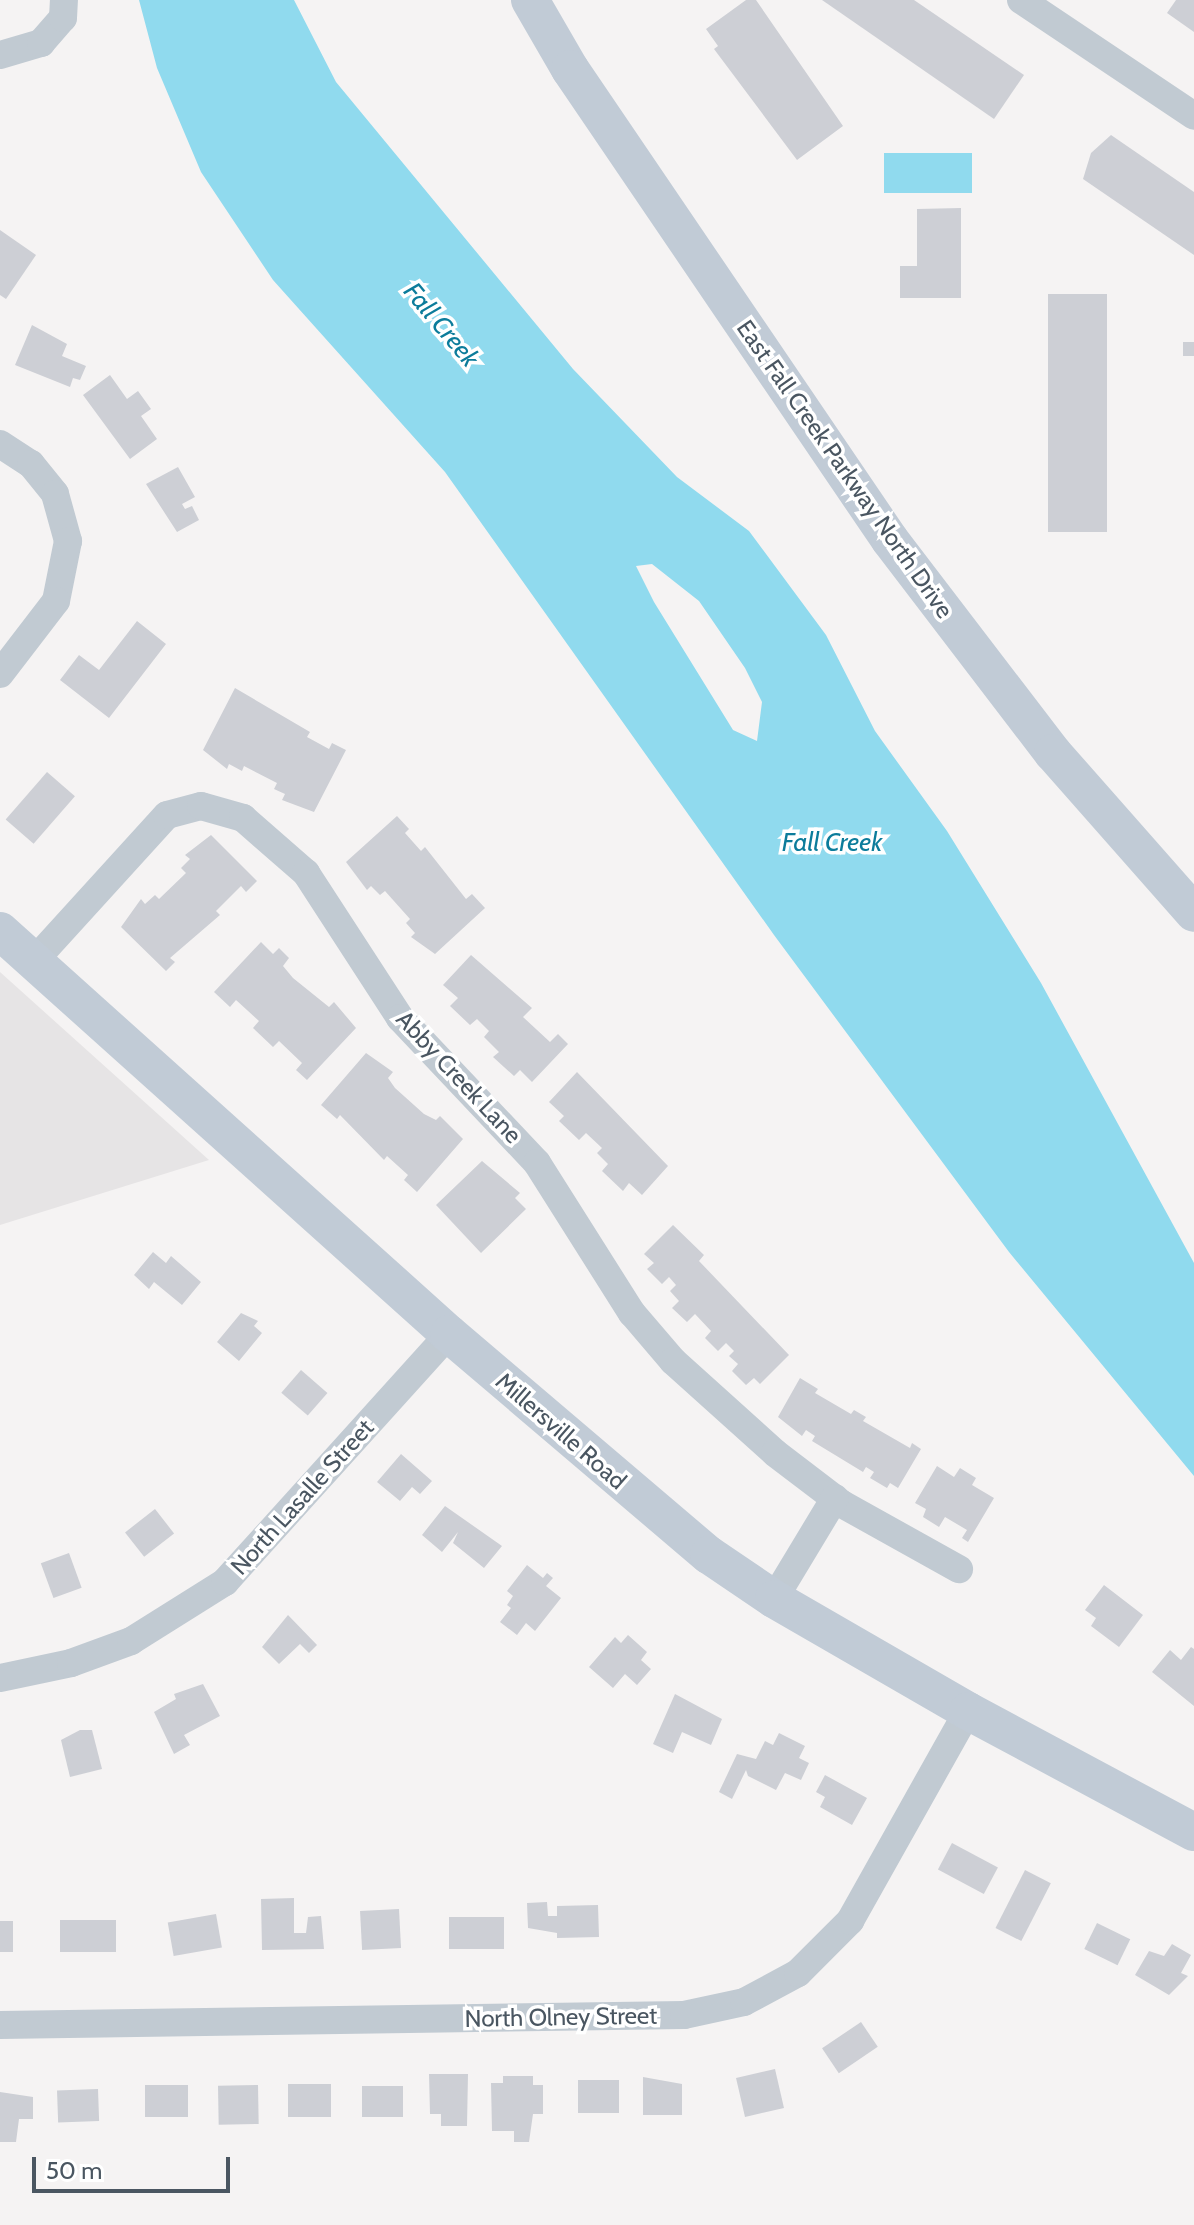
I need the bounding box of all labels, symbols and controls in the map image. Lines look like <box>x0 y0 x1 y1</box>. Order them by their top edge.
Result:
water label: Fall Creek <box>397 276 485 374</box>
street label: East Fall Creek Parkway North Drive <box>731 314 959 624</box>
water label: Fall Creek <box>782 827 882 859</box>
street label: Abby Creek Lane <box>390 1005 528 1149</box>
street label: Millersville Road <box>490 1367 632 1495</box>
street label: North Lasalle Street <box>225 1413 379 1581</box>
street label: North Olney Street <box>464 2001 658 2033</box>
scale bar <box>36 2141 234 2191</box>
text: 50 m <box>46 2156 102 2185</box>

